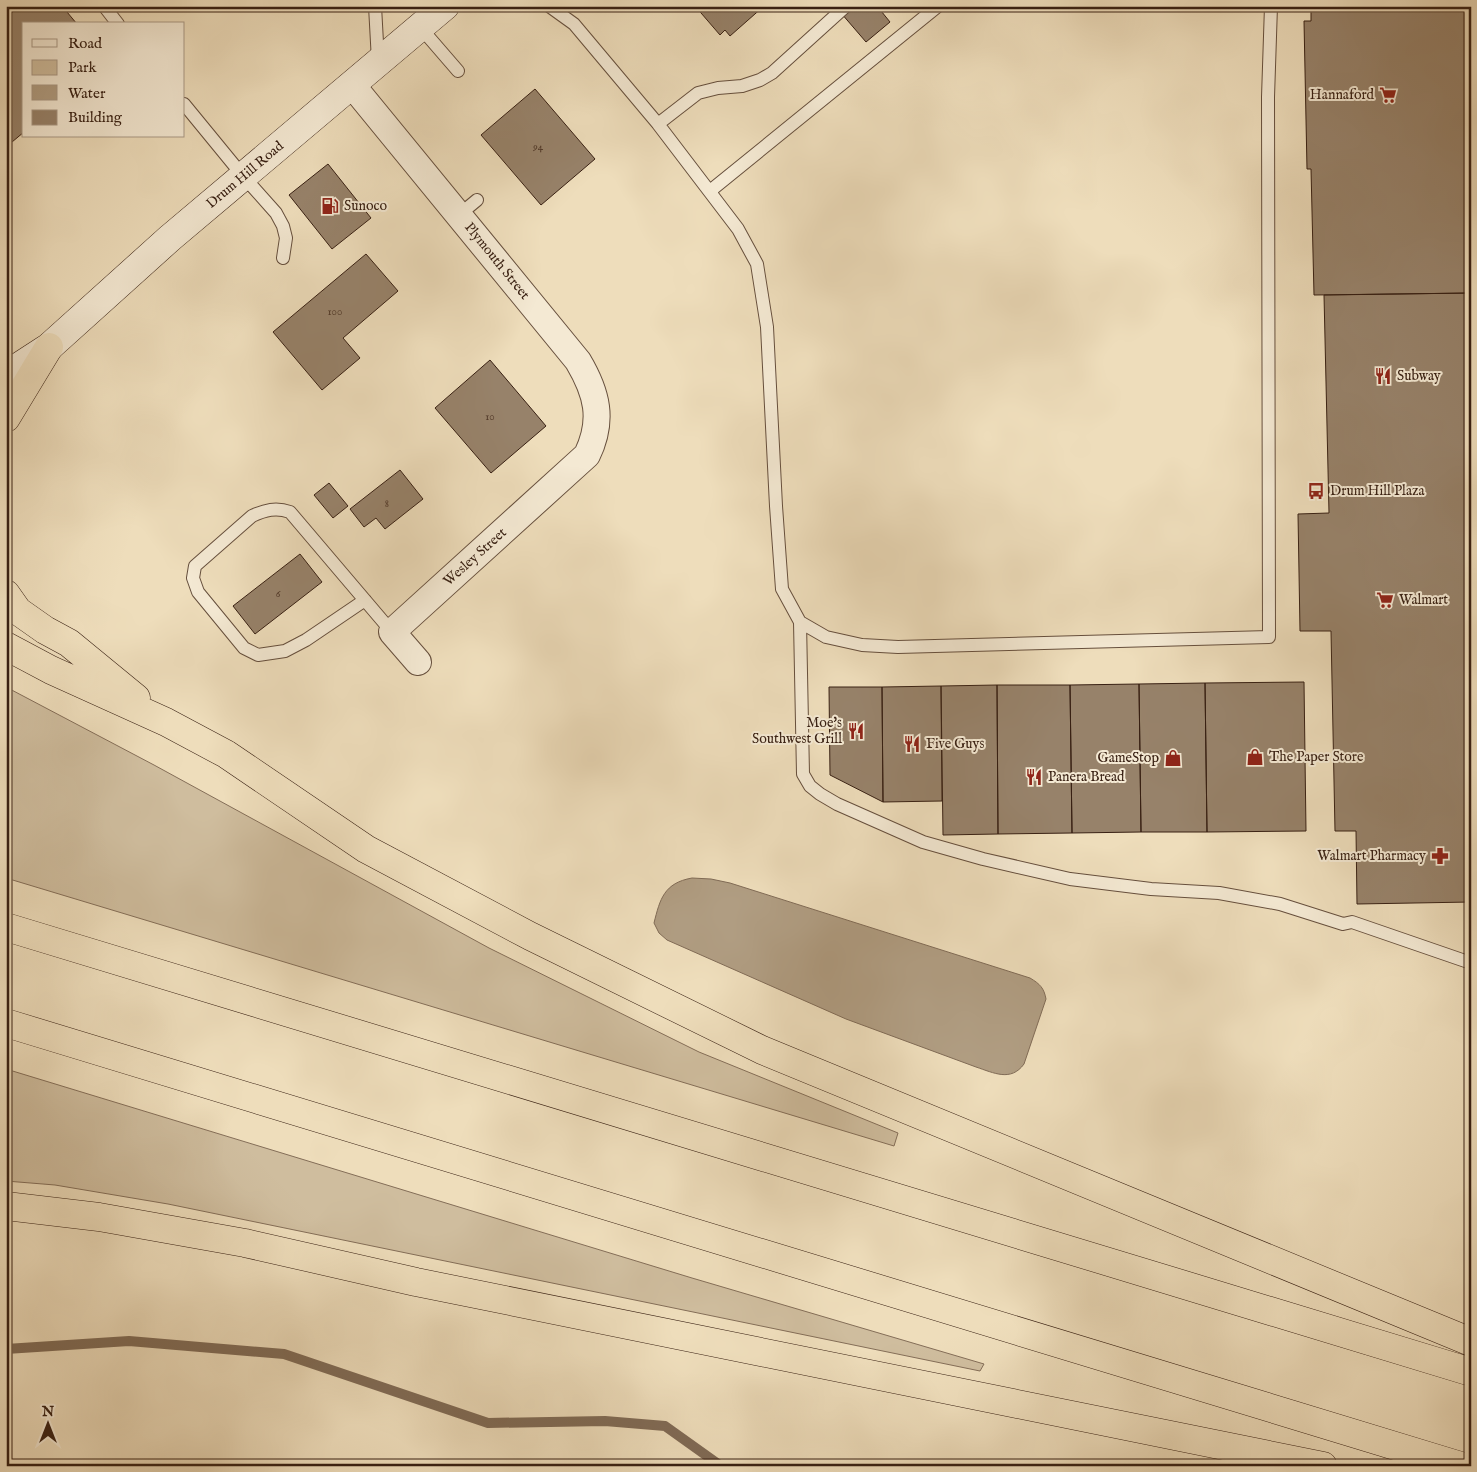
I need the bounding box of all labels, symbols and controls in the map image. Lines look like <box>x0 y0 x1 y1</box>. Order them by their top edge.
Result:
legend <box>22 22 185 138</box>
text: Road <box>68 34 103 53</box>
text: Park <box>68 58 98 77</box>
text: Water <box>68 84 106 103</box>
supermarket icon: Hannaford <box>1378 85 1398 105</box>
place label: Hannaford <box>1310 86 1375 104</box>
text: Building <box>68 108 123 127</box>
street label: Drum Hill Road <box>203 137 288 213</box>
house number: 94 <box>532 140 544 154</box>
fuel station icon: Sunoco <box>320 196 340 216</box>
place label: Sunoco <box>344 197 387 215</box>
street label: Plymouth Street <box>460 219 534 303</box>
house number: 100 <box>328 305 342 319</box>
restaurant icon: Subway <box>1373 366 1393 386</box>
place label: Subway <box>1397 367 1441 385</box>
house number: 10 <box>485 410 495 424</box>
bus stop icon: Drum Hill Plaza <box>1306 481 1326 501</box>
place label: Drum Hill Plaza <box>1330 482 1425 500</box>
house number: 8 <box>385 497 389 511</box>
street label: Wesley Street <box>440 524 510 590</box>
house number: 6 <box>276 587 281 601</box>
supermarket icon: Walmart <box>1375 590 1395 610</box>
place label: Walmart <box>1399 591 1448 609</box>
place label: Moe's Southwest Grill <box>752 714 842 748</box>
restaurant icon: Moe's Southwest Grill <box>846 721 866 741</box>
restaurant icon: Five Guys <box>902 734 922 754</box>
place label: Five Guys <box>926 735 984 753</box>
shop icon: The Paper Store <box>1245 747 1265 767</box>
shop icon: GameStop <box>1163 748 1183 768</box>
place label: The Paper Store <box>1269 748 1364 766</box>
place label: GameStop <box>1098 749 1159 767</box>
restaurant icon: Panera Bread <box>1024 767 1044 787</box>
place label: Panera Bread <box>1048 768 1125 786</box>
pharmacy icon: Walmart Pharmacy <box>1430 846 1450 866</box>
place label: Walmart Pharmacy <box>1317 847 1426 865</box>
north arrow <box>22 1400 72 1450</box>
text: N <box>41 1403 54 1421</box>

